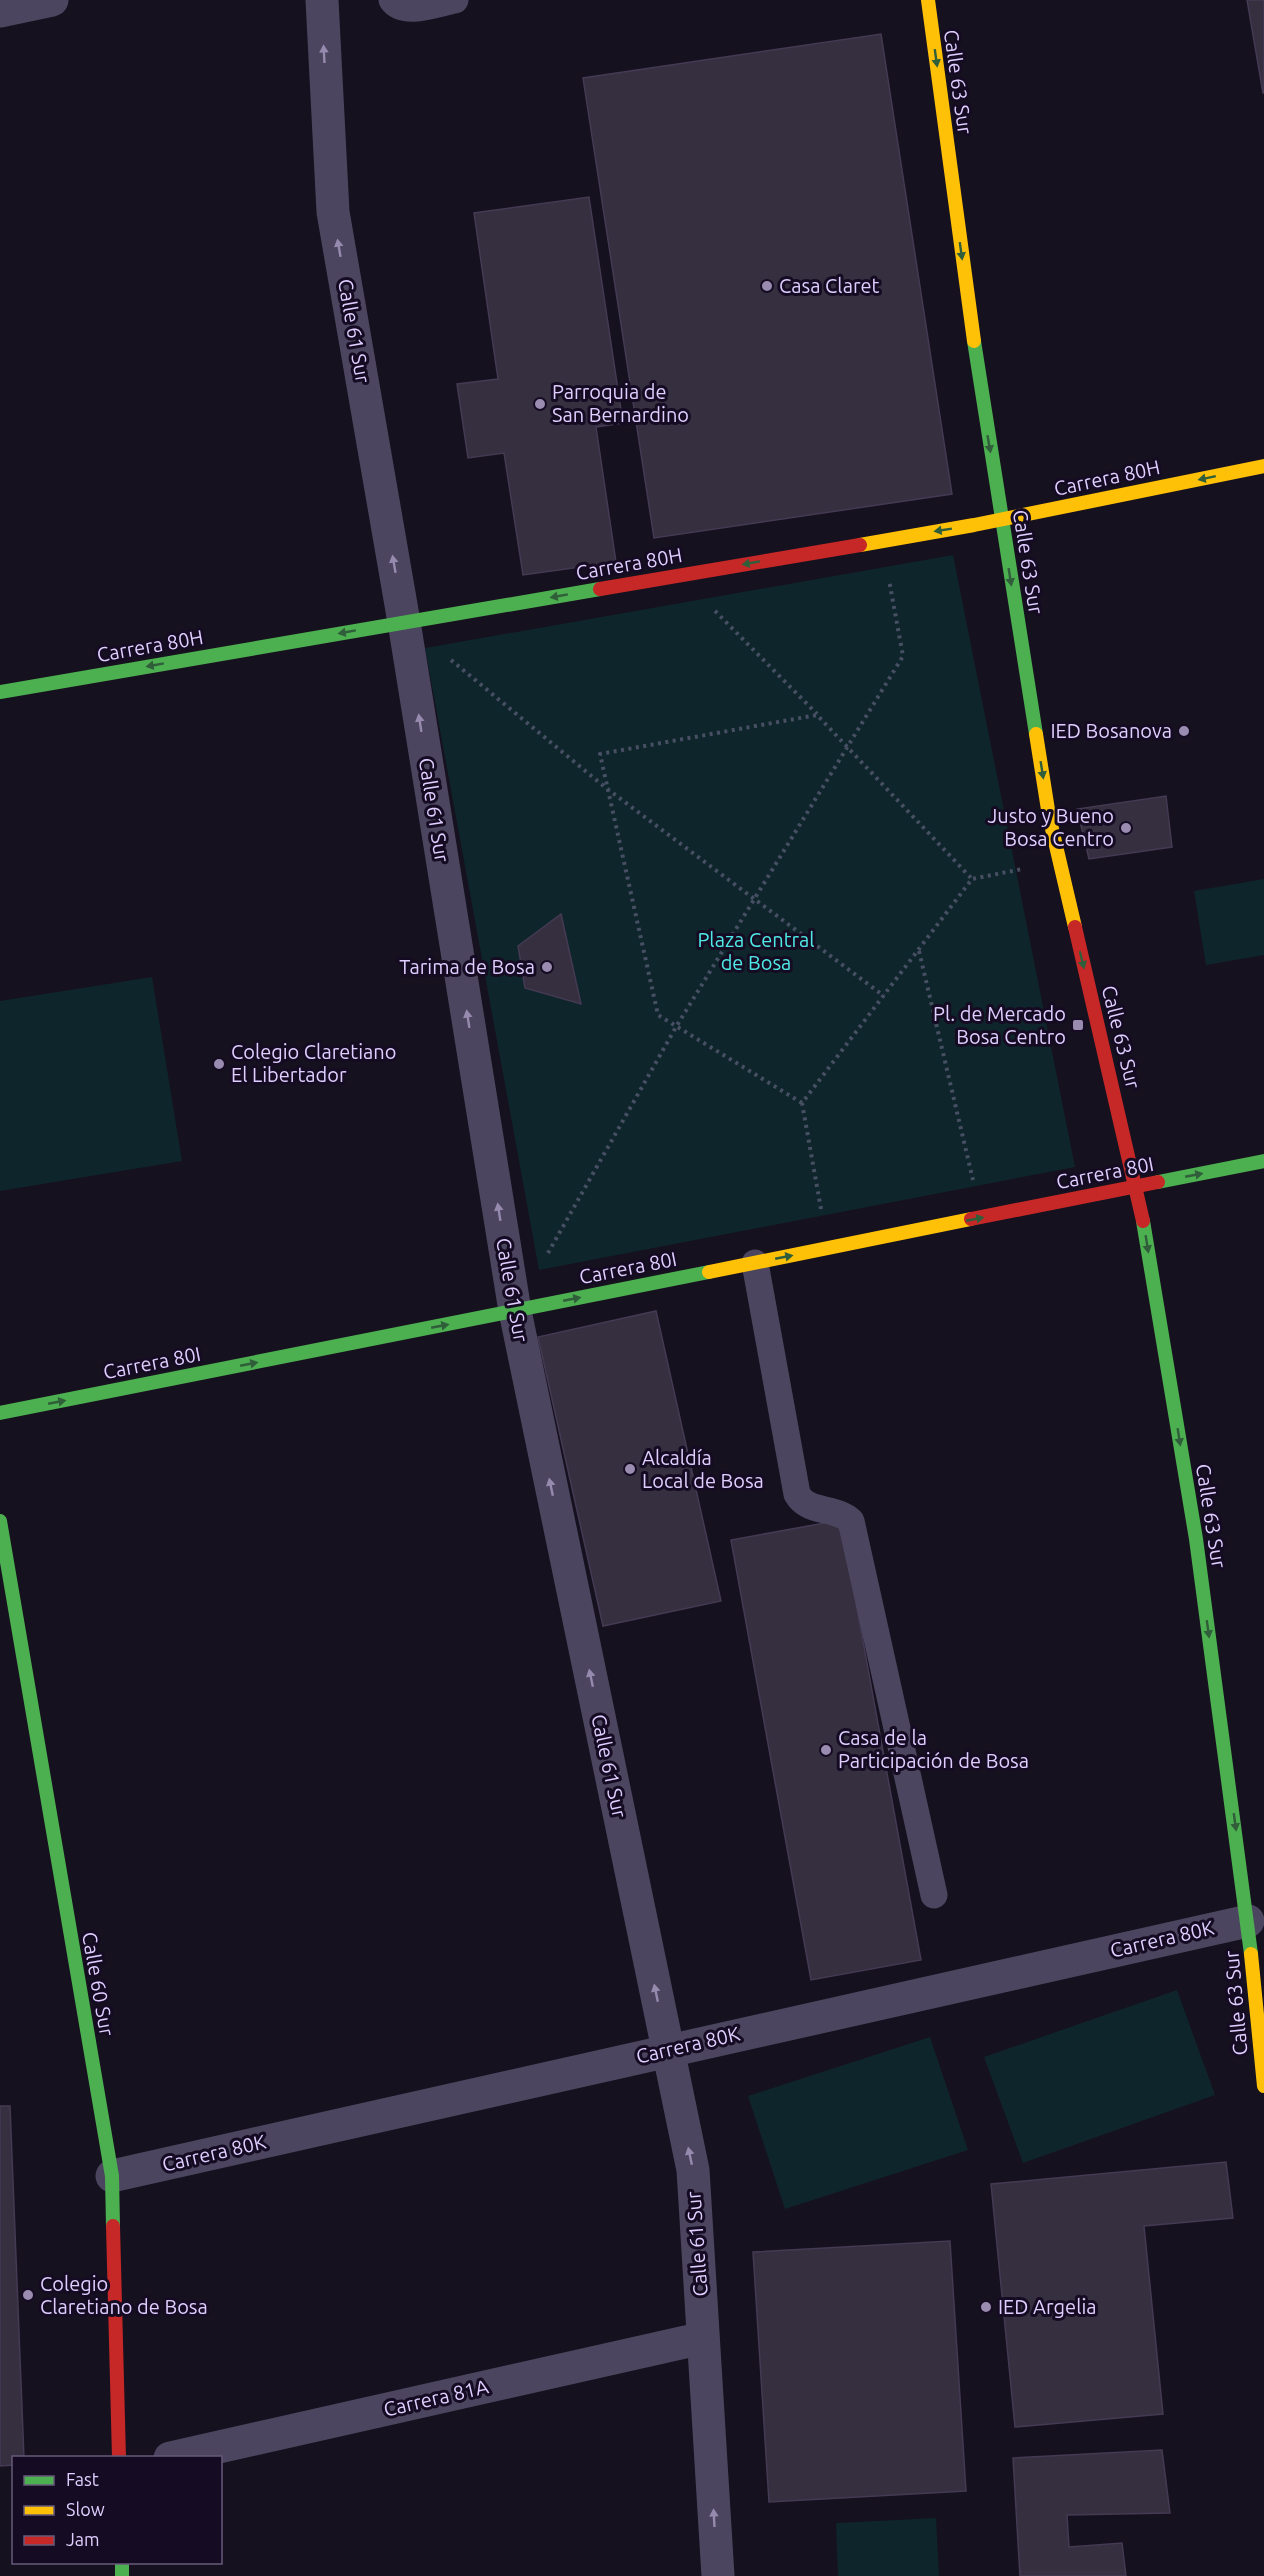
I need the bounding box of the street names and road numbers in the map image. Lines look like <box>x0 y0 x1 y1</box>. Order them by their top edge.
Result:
street label: Calle 63 Sur <box>940 28 977 136</box>
street label: Calle 61 Sur <box>334 277 375 385</box>
street label: Carrera 80H <box>1052 455 1162 500</box>
street label: Calle 63 Sur <box>1009 508 1048 616</box>
street label: Carrera 80H <box>574 543 684 584</box>
street label: Carrera 80H <box>95 625 205 666</box>
street label: Calle 61 Sur <box>415 756 454 864</box>
street label: Calle 63 Sur <box>1098 983 1145 1091</box>
street label: Carrera 80I <box>1054 1152 1156 1193</box>
street label: Calle 61 Sur <box>492 1236 533 1344</box>
street label: Carrera 80I <box>577 1247 679 1288</box>
street label: Carrera 80I <box>101 1342 203 1383</box>
street label: Calle 63 Sur <box>1192 1462 1231 1570</box>
street label: Calle 61 Sur <box>587 1712 632 1820</box>
street label: Carrera 80K <box>1108 1915 1216 1962</box>
street label: Calle 60 Sur <box>78 1930 119 2038</box>
street label: Calle 63 Sur <box>1219 1949 1252 2056</box>
street label: Carrera 80K <box>634 2021 742 2068</box>
street label: Carrera 80K <box>160 2129 268 2176</box>
street label: Calle 61 Sur <box>681 2190 712 2297</box>
street label: Carrera 81A <box>381 2374 490 2421</box>

